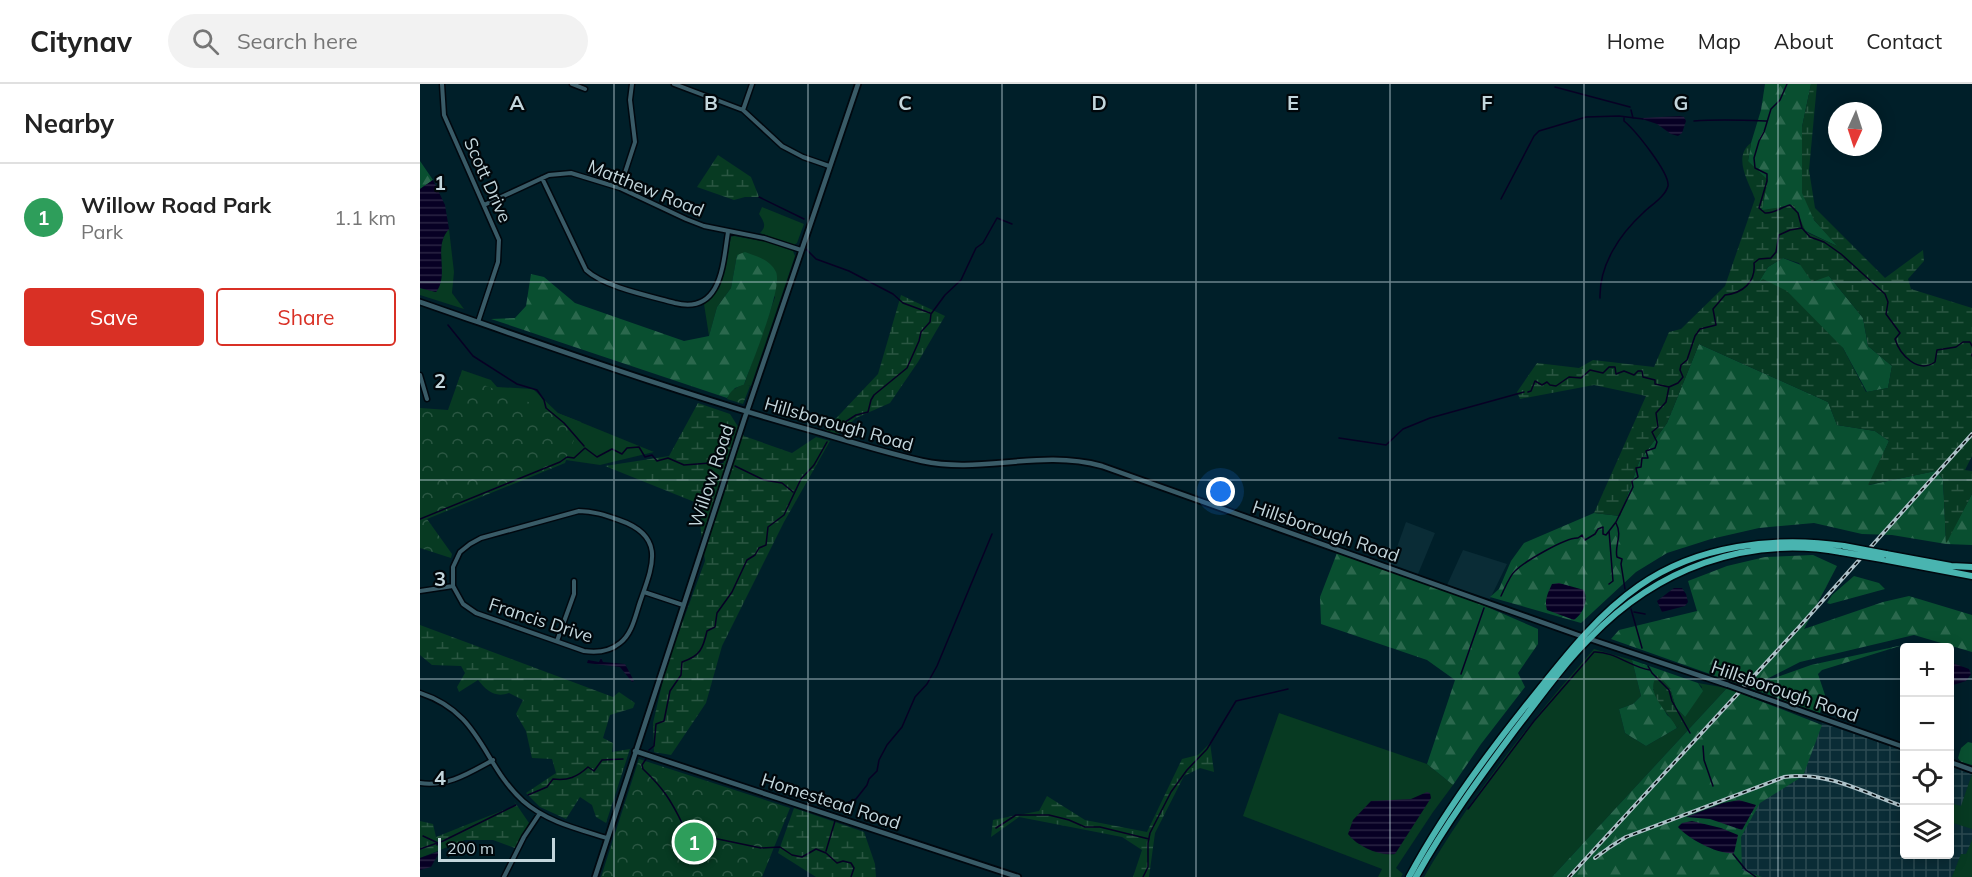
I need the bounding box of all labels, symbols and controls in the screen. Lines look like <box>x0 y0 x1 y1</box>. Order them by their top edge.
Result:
search box <box>168 14 588 68</box>
text: Citynav <box>30 24 132 59</box>
icon: search <box>189 25 222 58</box>
text: Search here <box>237 27 358 55</box>
text: Home <box>1607 28 1665 54</box>
text: Map <box>1698 28 1741 54</box>
text: About <box>1774 28 1833 54</box>
text: Contact <box>1866 28 1942 54</box>
text: A <box>510 90 525 115</box>
text: B <box>704 90 718 115</box>
text: C <box>898 90 912 115</box>
text: D <box>1091 90 1107 115</box>
text: E <box>1287 90 1299 115</box>
text: F <box>1481 90 1493 115</box>
text: G <box>1674 90 1688 115</box>
north arrow <box>1828 102 1882 156</box>
text: Nearby <box>24 107 114 140</box>
street label: Scott Drive <box>459 134 517 226</box>
street label: Matthew Road <box>585 154 707 222</box>
text: 1 <box>434 170 446 195</box>
text: Willow Road Park <box>81 191 271 219</box>
text: 1 <box>38 205 50 230</box>
text: 1.1 km <box>334 205 396 230</box>
text: Park <box>81 219 123 244</box>
button: Save <box>24 288 204 346</box>
button: Share <box>216 288 396 346</box>
text: 2 <box>434 368 446 393</box>
street label: Hillsborough Road <box>762 392 916 456</box>
street label: Willow Road <box>683 421 739 531</box>
your location <box>1206 477 1235 506</box>
street label: Hillsborough Road <box>1249 495 1403 567</box>
text: 3 <box>434 566 446 591</box>
street label: Francis Drive <box>486 592 596 648</box>
map controls <box>1900 643 1954 859</box>
button: + <box>1900 643 1954 697</box>
street label: Hillsborough Road <box>1708 655 1862 727</box>
button: − <box>1900 697 1954 751</box>
button: locate <box>1900 751 1954 805</box>
text: 4 <box>434 765 446 790</box>
street label: Homestead Road <box>759 768 903 834</box>
button: layers <box>1900 805 1954 859</box>
pin: 1 <box>674 820 714 864</box>
scale bar <box>438 835 555 862</box>
text: 200 m <box>447 838 494 858</box>

